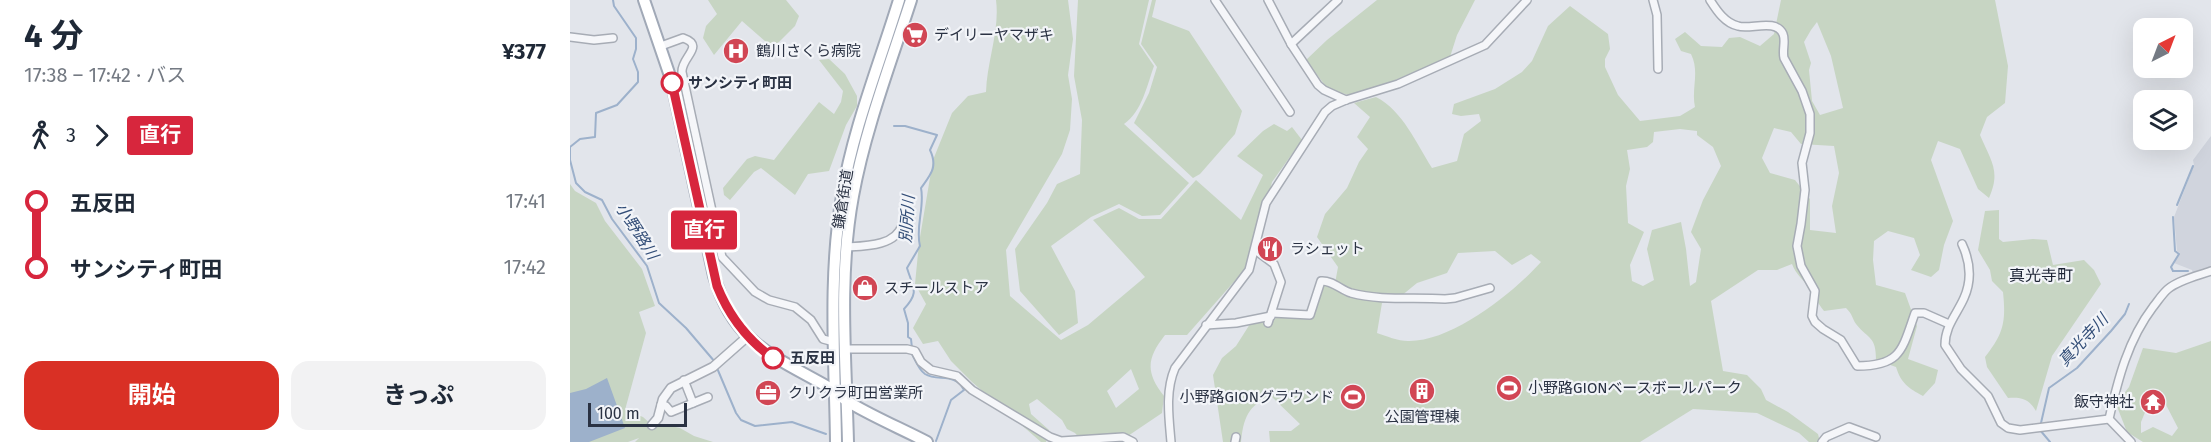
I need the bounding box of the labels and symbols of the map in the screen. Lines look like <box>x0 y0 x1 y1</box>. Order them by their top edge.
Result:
north arrow <box>2133 18 2193 78</box>
supermarket icon: デイリーヤマザキ <box>900 20 930 50</box>
place label: デイリーヤマザキ <box>934 26 1054 44</box>
hospital icon: 鶴川さくら病院 <box>721 36 751 66</box>
place label: 鶴川さくら病院 <box>756 42 861 60</box>
marker: サンシティ町田 <box>661 72 683 94</box>
place label: サンシティ町田 <box>688 74 792 92</box>
street label: 鎌倉街道 <box>829 168 857 230</box>
water label: 別所川 <box>896 192 918 244</box>
water label: 小野路川 <box>612 199 663 265</box>
line badge: 直行 <box>677 210 731 250</box>
restaurant icon: ラシェット <box>1255 234 1285 264</box>
place label: ラシェット <box>1290 240 1365 258</box>
district label: 真光寺町 <box>2009 266 2073 285</box>
shop icon: スチールストア <box>850 273 880 303</box>
place label: スチールストア <box>884 279 989 297</box>
water label: 真光寺川 <box>2054 309 2113 370</box>
marker: 五反田 <box>762 347 784 369</box>
place label: 五反田 <box>790 349 835 367</box>
sports icon: 小野路GIONベースボールパーク <box>1494 373 1524 403</box>
building icon: 公園管理棟 <box>1407 376 1437 406</box>
office icon: クリクラ町田営業所 <box>753 378 783 408</box>
place label: 小野路GIONベースボールパーク <box>1528 379 1742 397</box>
sports icon: 小野路GIONグラウンド <box>1338 382 1368 412</box>
place label: クリクラ町田営業所 <box>788 384 923 402</box>
temple icon: 飯守神社 <box>2138 387 2168 417</box>
place label: 小野路GIONグラウンド <box>1179 388 1334 406</box>
place label: 飯守神社 <box>2074 393 2134 411</box>
scale bar <box>588 400 687 428</box>
place label: 公園管理棟 <box>1384 408 1460 426</box>

